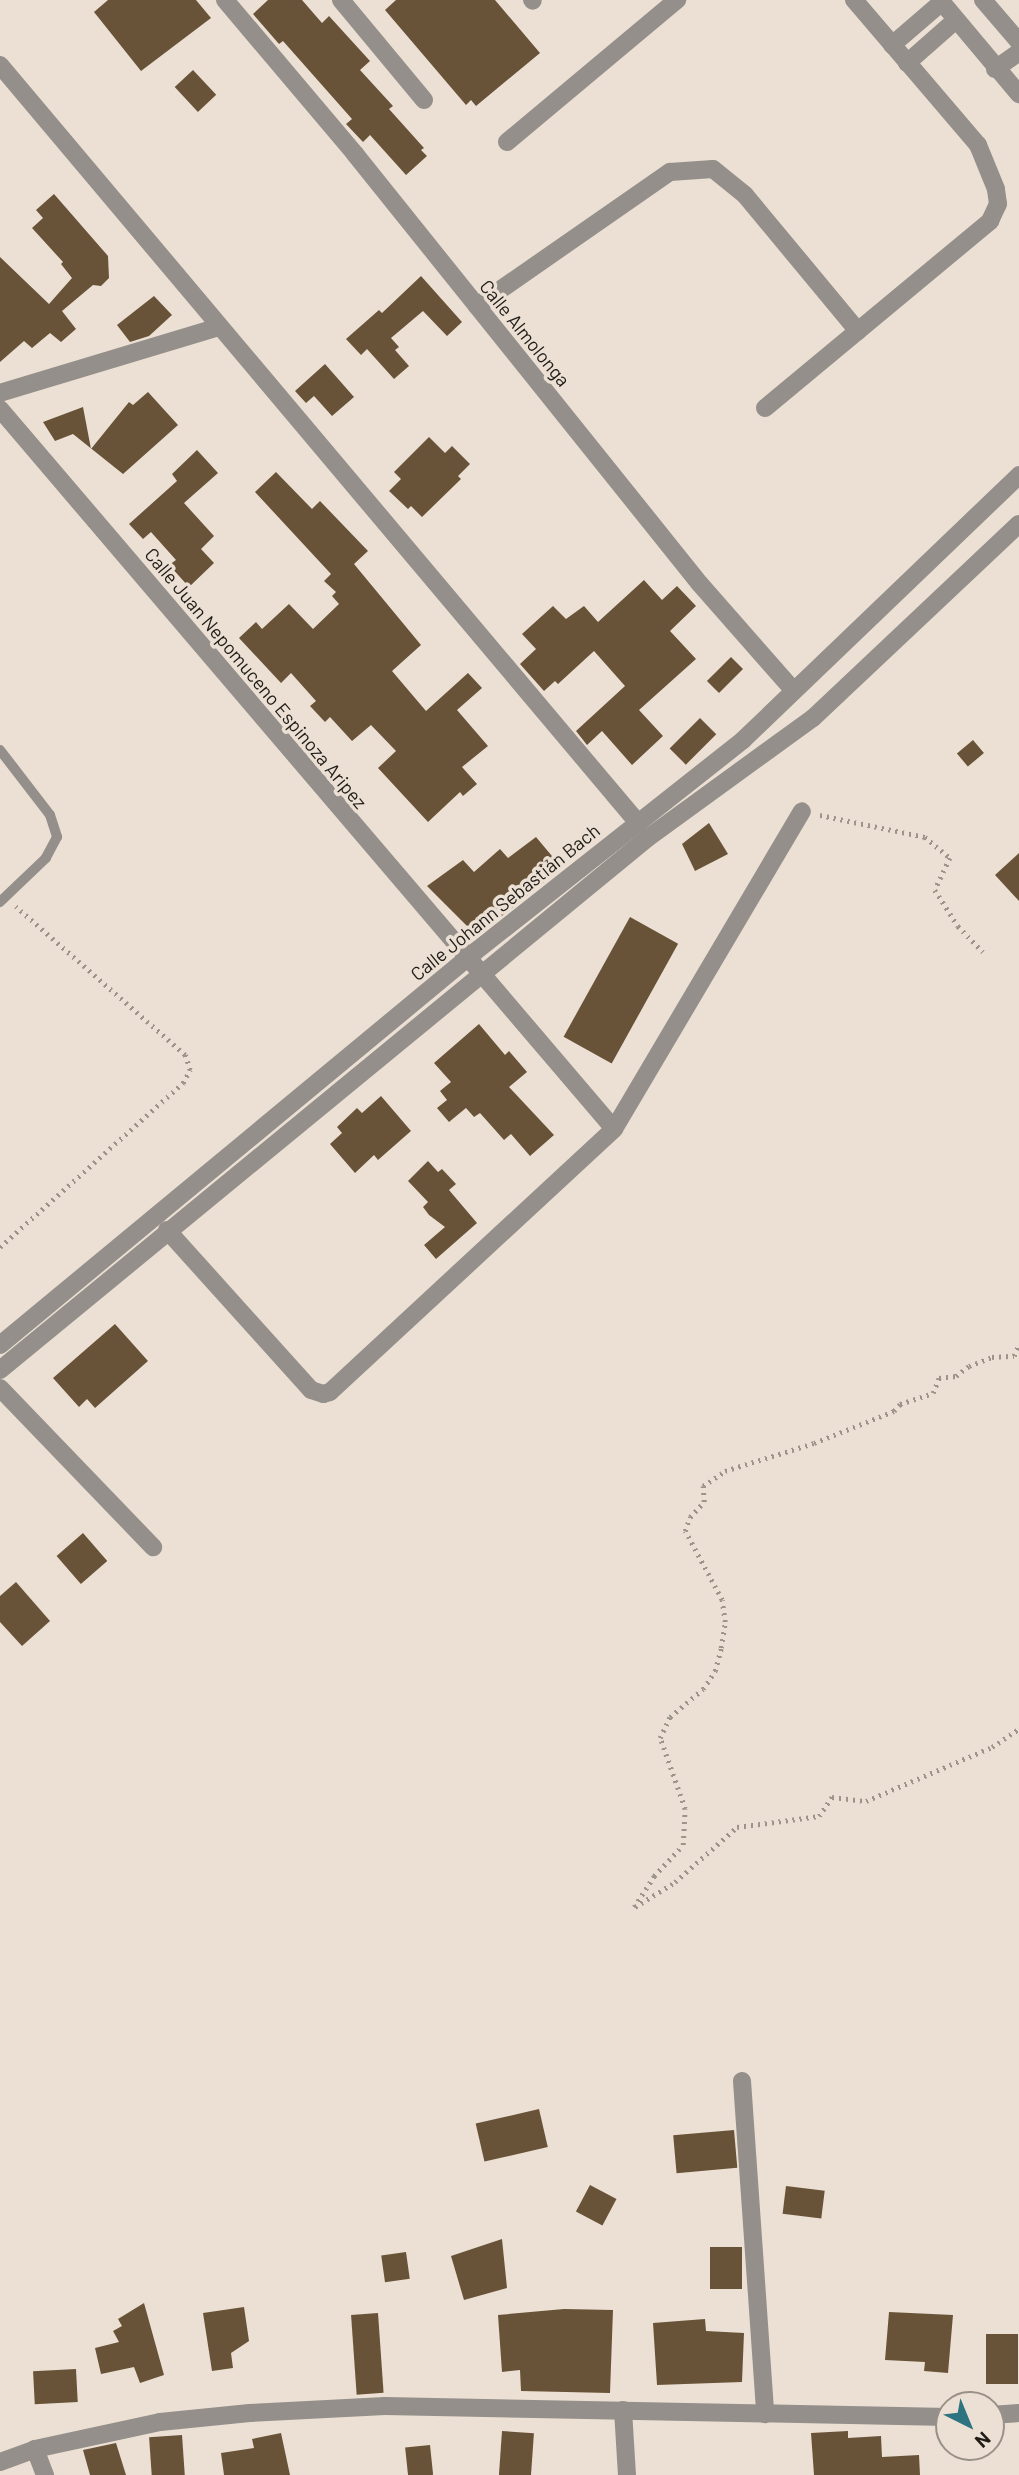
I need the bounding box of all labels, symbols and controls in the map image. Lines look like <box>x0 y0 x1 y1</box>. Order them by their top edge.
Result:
street label: Calle Almolonga <box>475 275 575 391</box>
street label: Calle Juan Nepomuceno Espinoza Aripez <box>140 543 372 813</box>
street label: Calle Johann Sebastián Bach <box>406 819 604 985</box>
north arrow <box>935 2391 1005 2461</box>
text: N <box>971 2428 996 2453</box>

